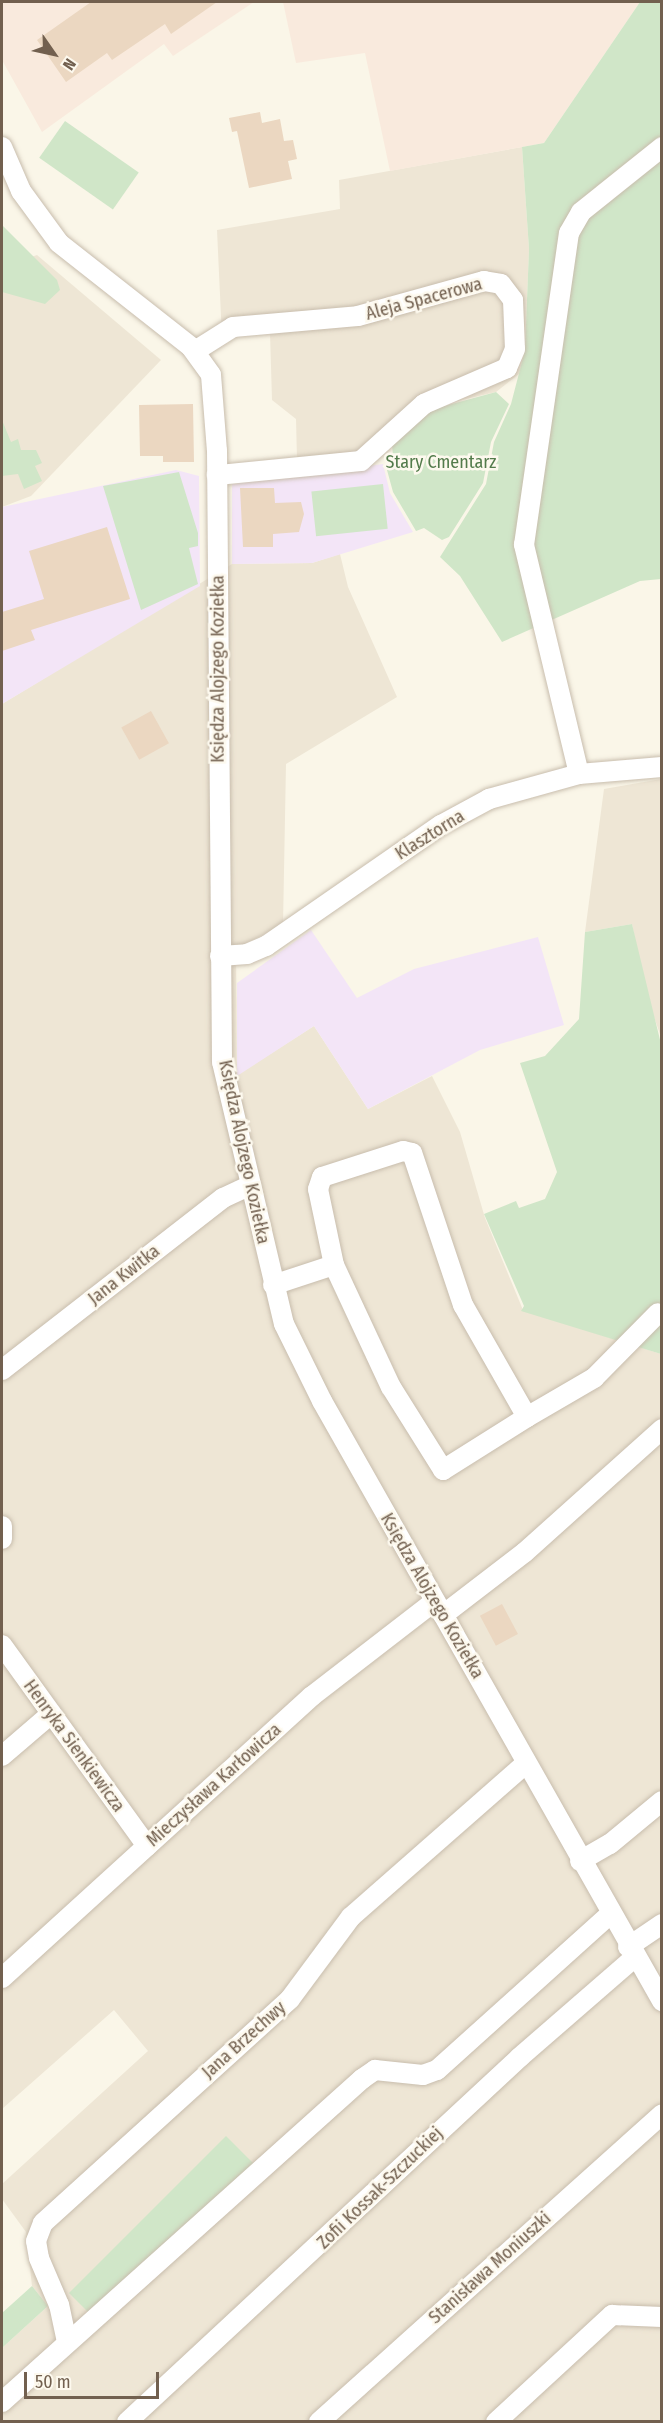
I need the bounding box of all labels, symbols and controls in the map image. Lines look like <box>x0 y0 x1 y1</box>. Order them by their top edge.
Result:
north arrow <box>24 24 84 84</box>
text: N <box>59 55 80 74</box>
street label: Aleja Spacerowa <box>363 273 485 325</box>
park label: Stary Cmentarz <box>386 451 496 473</box>
street label: Księdza Alojzego Koziełka <box>207 575 229 763</box>
street label: Klasztorna <box>391 805 469 865</box>
street label: Księdza Alojzego Koziełka <box>214 1058 274 1246</box>
street label: Jana Kwitka <box>84 1240 164 1310</box>
street label: Księdza Alojzego Koziełka <box>376 1509 488 1683</box>
street label: Henryka Sienkiewicza <box>19 1676 129 1816</box>
street label: Mieczysława Karłowicza <box>142 1719 286 1851</box>
street label: Jana Brzechwy <box>198 1997 290 2083</box>
street label: Zofii Kossak-Szczuckiej <box>313 2123 447 2253</box>
street label: Stanisława Moniuszki <box>424 2207 556 2329</box>
scale bar <box>27 2360 162 2398</box>
text: 50 m <box>35 2371 71 2393</box>

